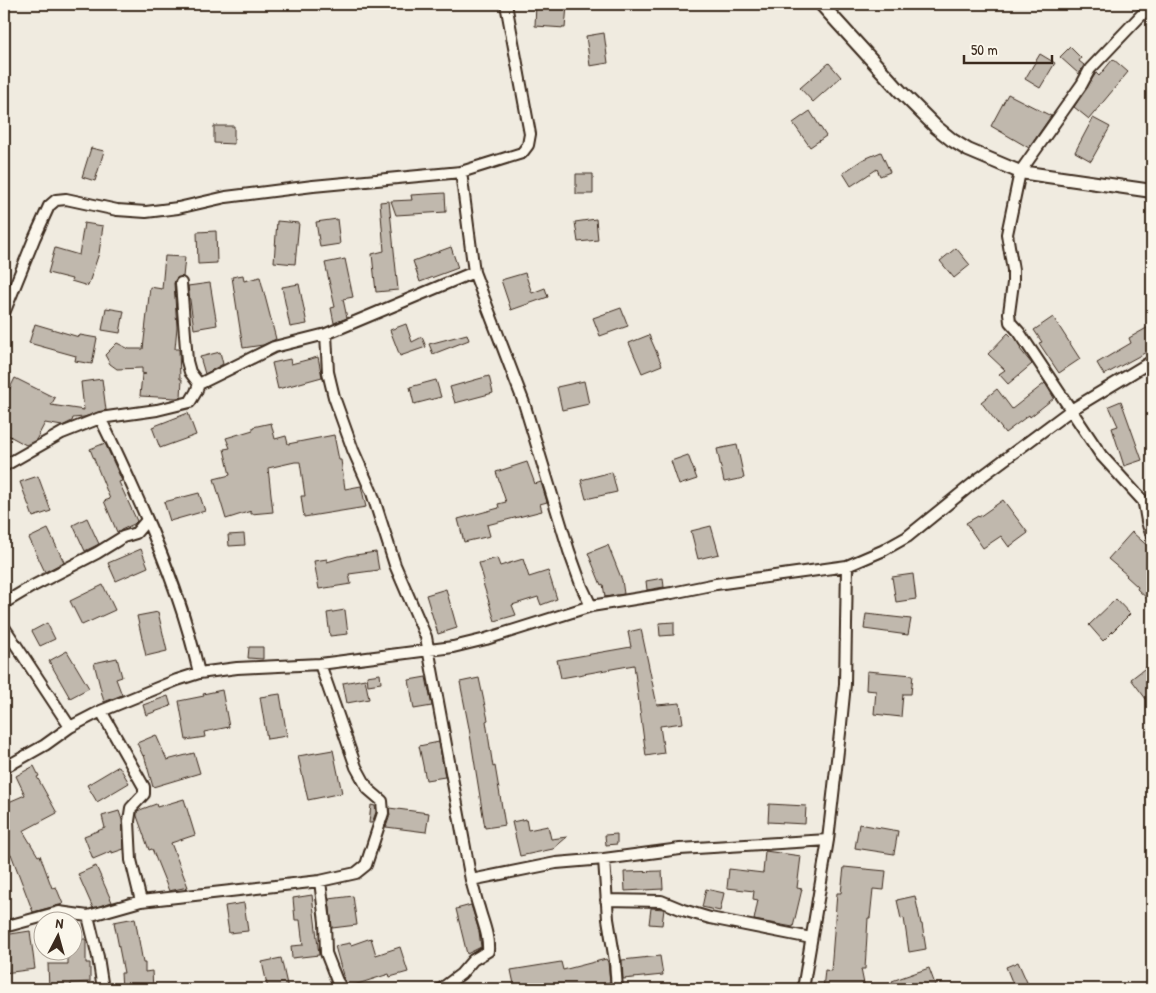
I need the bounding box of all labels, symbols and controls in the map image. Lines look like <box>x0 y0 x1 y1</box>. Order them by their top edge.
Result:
scale bar <box>964 32 1051 64</box>
text: 50 m <box>971 39 998 60</box>
north arrow <box>32 910 82 960</box>
text: N <box>55 913 65 932</box>

